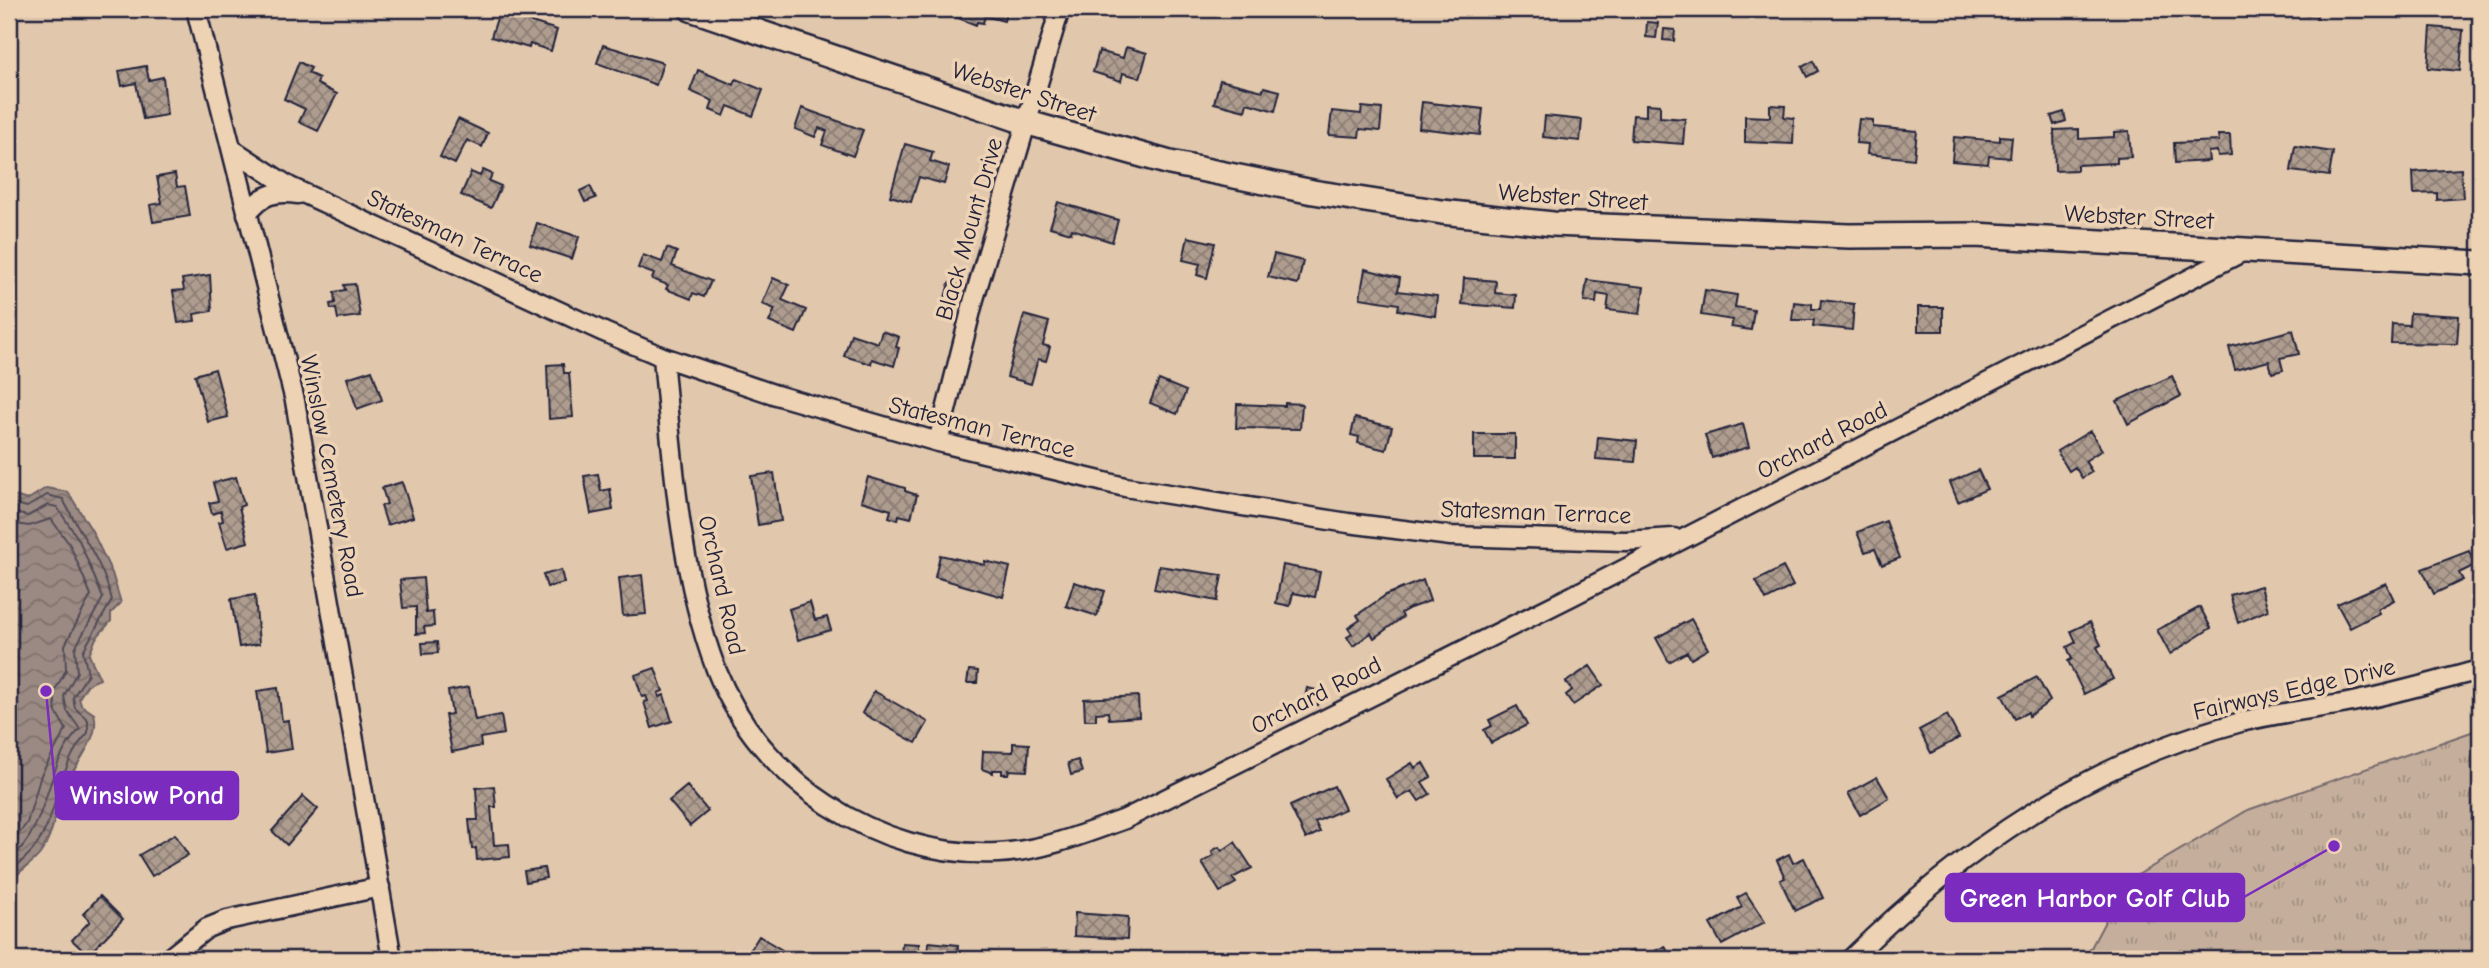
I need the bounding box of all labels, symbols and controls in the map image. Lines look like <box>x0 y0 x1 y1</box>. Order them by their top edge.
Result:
street label: Webster Street <box>948 56 1101 129</box>
street label: Black Mount Drive <box>930 134 1008 324</box>
street label: Webster Street <box>1497 178 1650 216</box>
street label: Statesman Terrace <box>363 183 547 289</box>
street label: Webster Street <box>2064 199 2216 235</box>
street label: Winslow Cemetery Road <box>295 352 369 600</box>
street label: Statesman Terrace <box>886 390 1078 464</box>
street label: Orchard Road <box>1752 395 1892 485</box>
street label: Statesman Terrace <box>1440 495 1632 529</box>
street label: Orchard Road <box>692 512 752 658</box>
street label: Orchard Road <box>1246 650 1386 740</box>
street label: Fairways Edge Drive <box>2190 652 2398 726</box>
callout: Winslow Pond <box>56 772 238 819</box>
text: Winslow Pond <box>70 781 224 811</box>
callout: Green Harbor Golf Club <box>1946 874 2244 921</box>
text: Green Harbor Golf Club <box>1960 884 2230 914</box>

